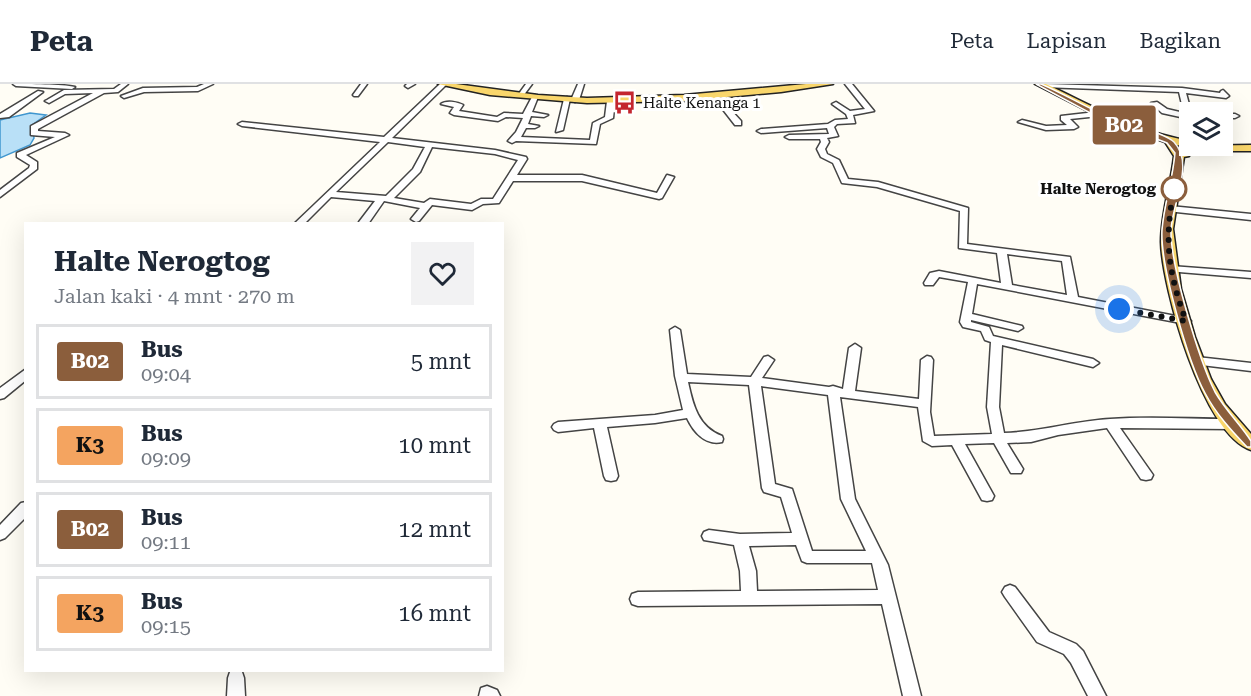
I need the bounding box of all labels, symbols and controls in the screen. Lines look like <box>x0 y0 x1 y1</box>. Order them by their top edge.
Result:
text: Peta <box>30 25 93 58</box>
text: Peta <box>950 29 994 53</box>
text: Lapisan <box>1027 29 1107 53</box>
text: Bagikan <box>1140 29 1221 53</box>
bus stop icon: Halte Kenanga 1 <box>612 90 638 116</box>
place label: Halte Kenanga 1 <box>643 94 761 112</box>
map controls <box>1179 102 1233 156</box>
button: layers <box>1179 102 1233 156</box>
line badge: B02 <box>1090 106 1158 144</box>
text: B02 <box>1105 113 1143 137</box>
marker: Halte Nerogtog <box>1161 176 1187 202</box>
place label: Halte Nerogtog <box>1040 180 1157 198</box>
button: heart <box>411 242 474 305</box>
text: Halte Nerogtog <box>54 245 270 278</box>
text: Jalan kaki · 4 mnt · 270 m <box>54 284 295 308</box>
your location <box>1104 294 1134 324</box>
text: Bus <box>141 337 183 362</box>
text: B02 <box>71 349 109 373</box>
text: 5 mnt <box>411 349 471 374</box>
text: 09:04 <box>141 362 191 386</box>
text: Bus <box>141 421 183 446</box>
text: K3 <box>76 433 104 457</box>
text: 10 mnt <box>398 433 471 458</box>
text: 09:09 <box>141 446 191 470</box>
text: Bus <box>141 505 183 530</box>
text: B02 <box>71 517 109 541</box>
text: 12 mnt <box>398 517 471 542</box>
text: 09:11 <box>141 530 191 554</box>
text: Bus <box>141 589 183 614</box>
text: K3 <box>76 601 104 625</box>
text: 16 mnt <box>398 601 471 626</box>
text: 09:15 <box>141 614 191 638</box>

